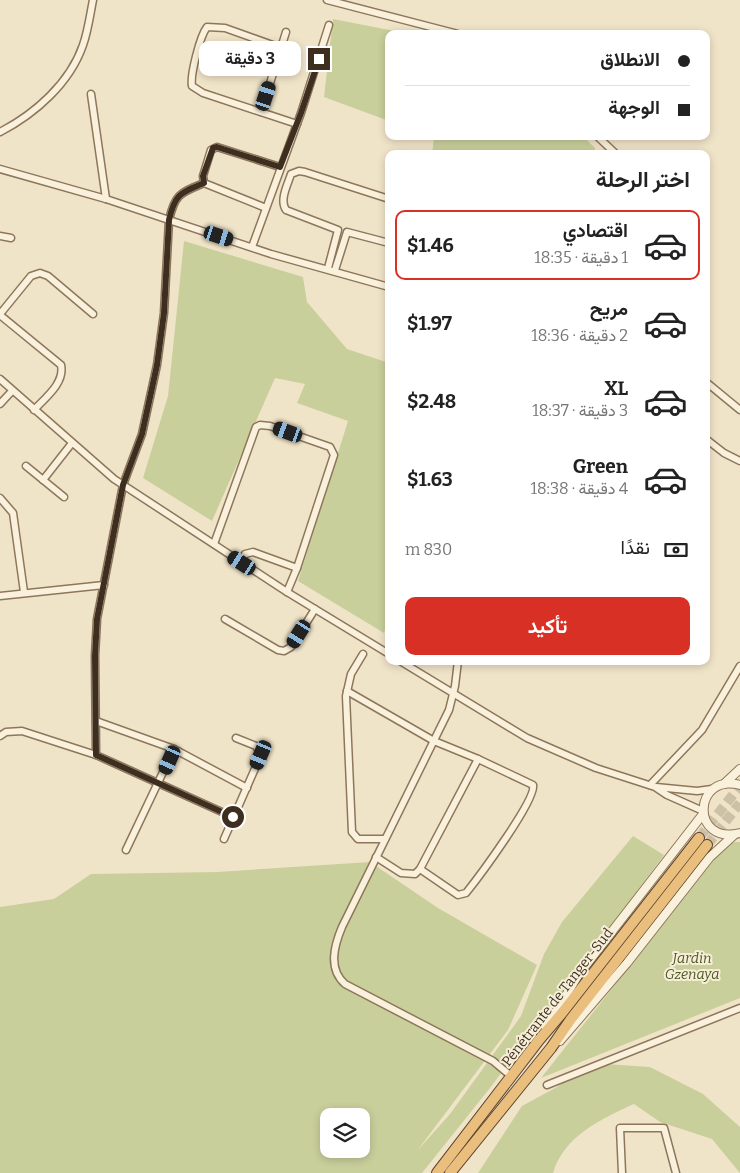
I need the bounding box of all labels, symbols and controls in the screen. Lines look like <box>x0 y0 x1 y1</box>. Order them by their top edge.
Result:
callout: 3 دقيقة <box>199 42 302 76</box>
route end <box>308 48 330 70</box>
text: الانطلاق <box>600 48 660 71</box>
text: 3 دقيقة <box>225 49 275 68</box>
car <box>254 79 277 113</box>
text: الوجهة <box>608 96 660 119</box>
text: اختر الرحلة <box>596 166 690 193</box>
text: اقتصادي <box>563 219 628 242</box>
icon: car <box>643 223 688 268</box>
car <box>202 224 235 248</box>
text: $1.46 <box>407 234 454 257</box>
text: 1 دقيقة · 18:35 <box>534 248 628 267</box>
text: مريح <box>590 297 628 320</box>
icon: car <box>643 301 688 346</box>
text: $1.97 <box>407 312 452 335</box>
text: 2 دقيقة · 18:36 <box>531 326 628 345</box>
text: XL <box>604 377 628 400</box>
icon: car <box>643 379 688 424</box>
text: $2.48 <box>407 390 456 413</box>
text: 3 دقيقة · 18:37 <box>532 401 628 420</box>
car <box>271 420 304 444</box>
text: Green <box>573 455 628 478</box>
icon: car <box>643 457 688 502</box>
text: $1.63 <box>407 468 453 491</box>
text: 4 دقيقة · 18:38 <box>530 479 628 498</box>
text: نقدًا <box>621 536 650 559</box>
icon: cash <box>662 536 690 564</box>
text: 830 m <box>405 540 452 559</box>
car <box>225 549 258 577</box>
button: تأكيد <box>405 597 690 655</box>
car <box>284 617 313 651</box>
car <box>248 738 273 772</box>
car <box>157 743 182 777</box>
route start <box>222 806 244 828</box>
street label: Pénétrante de Tanger-Sud <box>498 925 617 1070</box>
park label: Jardin Gzenaya <box>665 950 719 983</box>
map controls <box>320 1108 370 1158</box>
button: layers <box>320 1108 370 1158</box>

